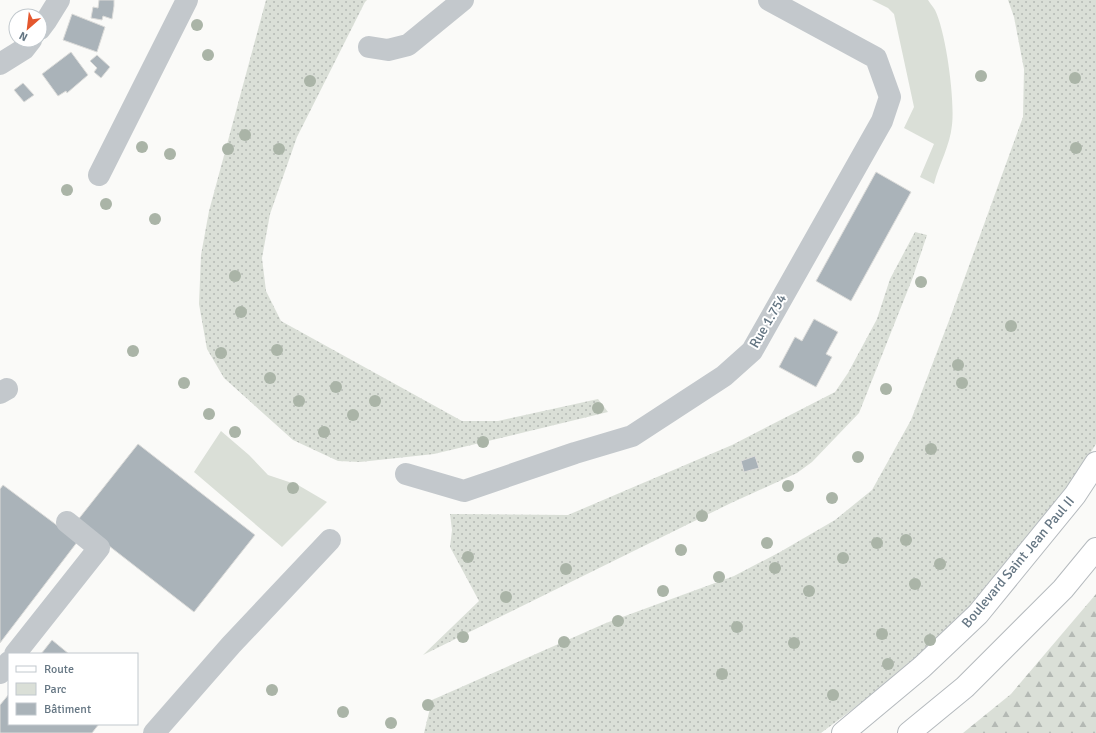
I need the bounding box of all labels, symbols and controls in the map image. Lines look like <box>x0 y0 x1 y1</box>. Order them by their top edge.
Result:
north arrow <box>8 8 48 48</box>
text: N <box>17 29 30 44</box>
street label: Rue 1.754 <box>746 291 791 351</box>
street label: Boulevard Saint Jean Paul II <box>958 493 1078 631</box>
legend <box>8 653 138 725</box>
text: Route <box>44 662 74 677</box>
text: Parc <box>44 682 67 697</box>
text: Bâtiment <box>44 702 91 717</box>

